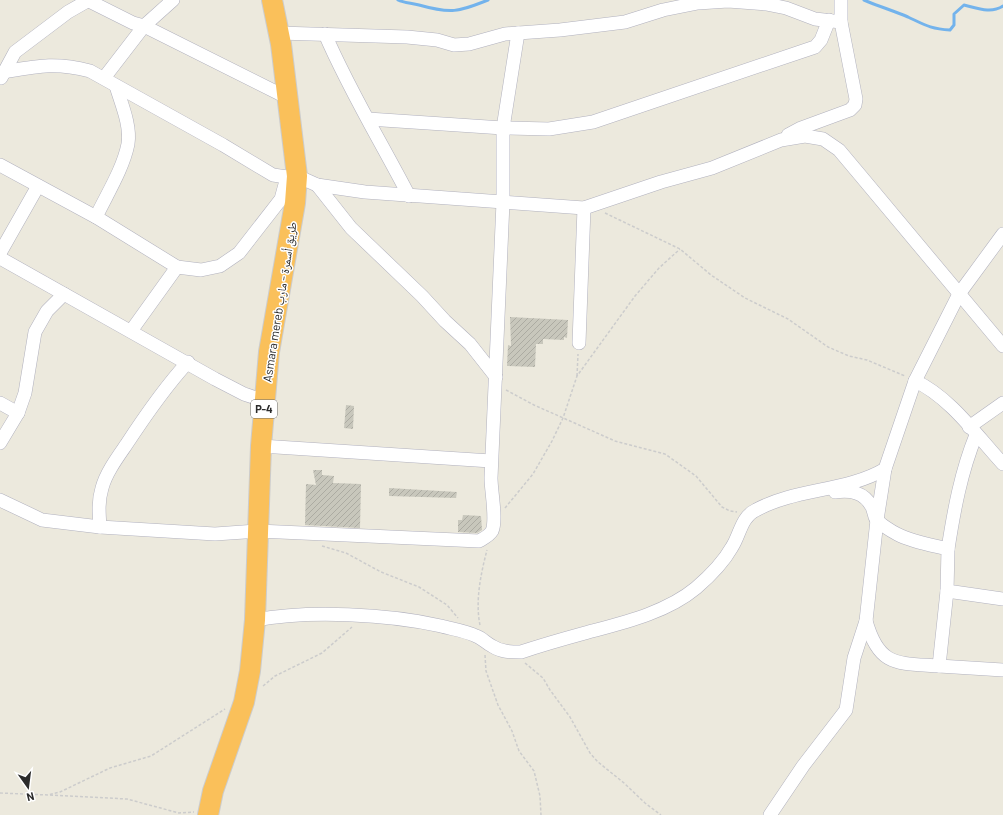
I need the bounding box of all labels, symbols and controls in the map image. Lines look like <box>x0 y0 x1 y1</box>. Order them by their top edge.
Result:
street label: Asmara mereb طريق أسمرة - مارب <box>259 221 300 383</box>
road number: P-4 <box>251 400 277 418</box>
north arrow <box>8 767 48 807</box>
text: N <box>25 790 36 804</box>

